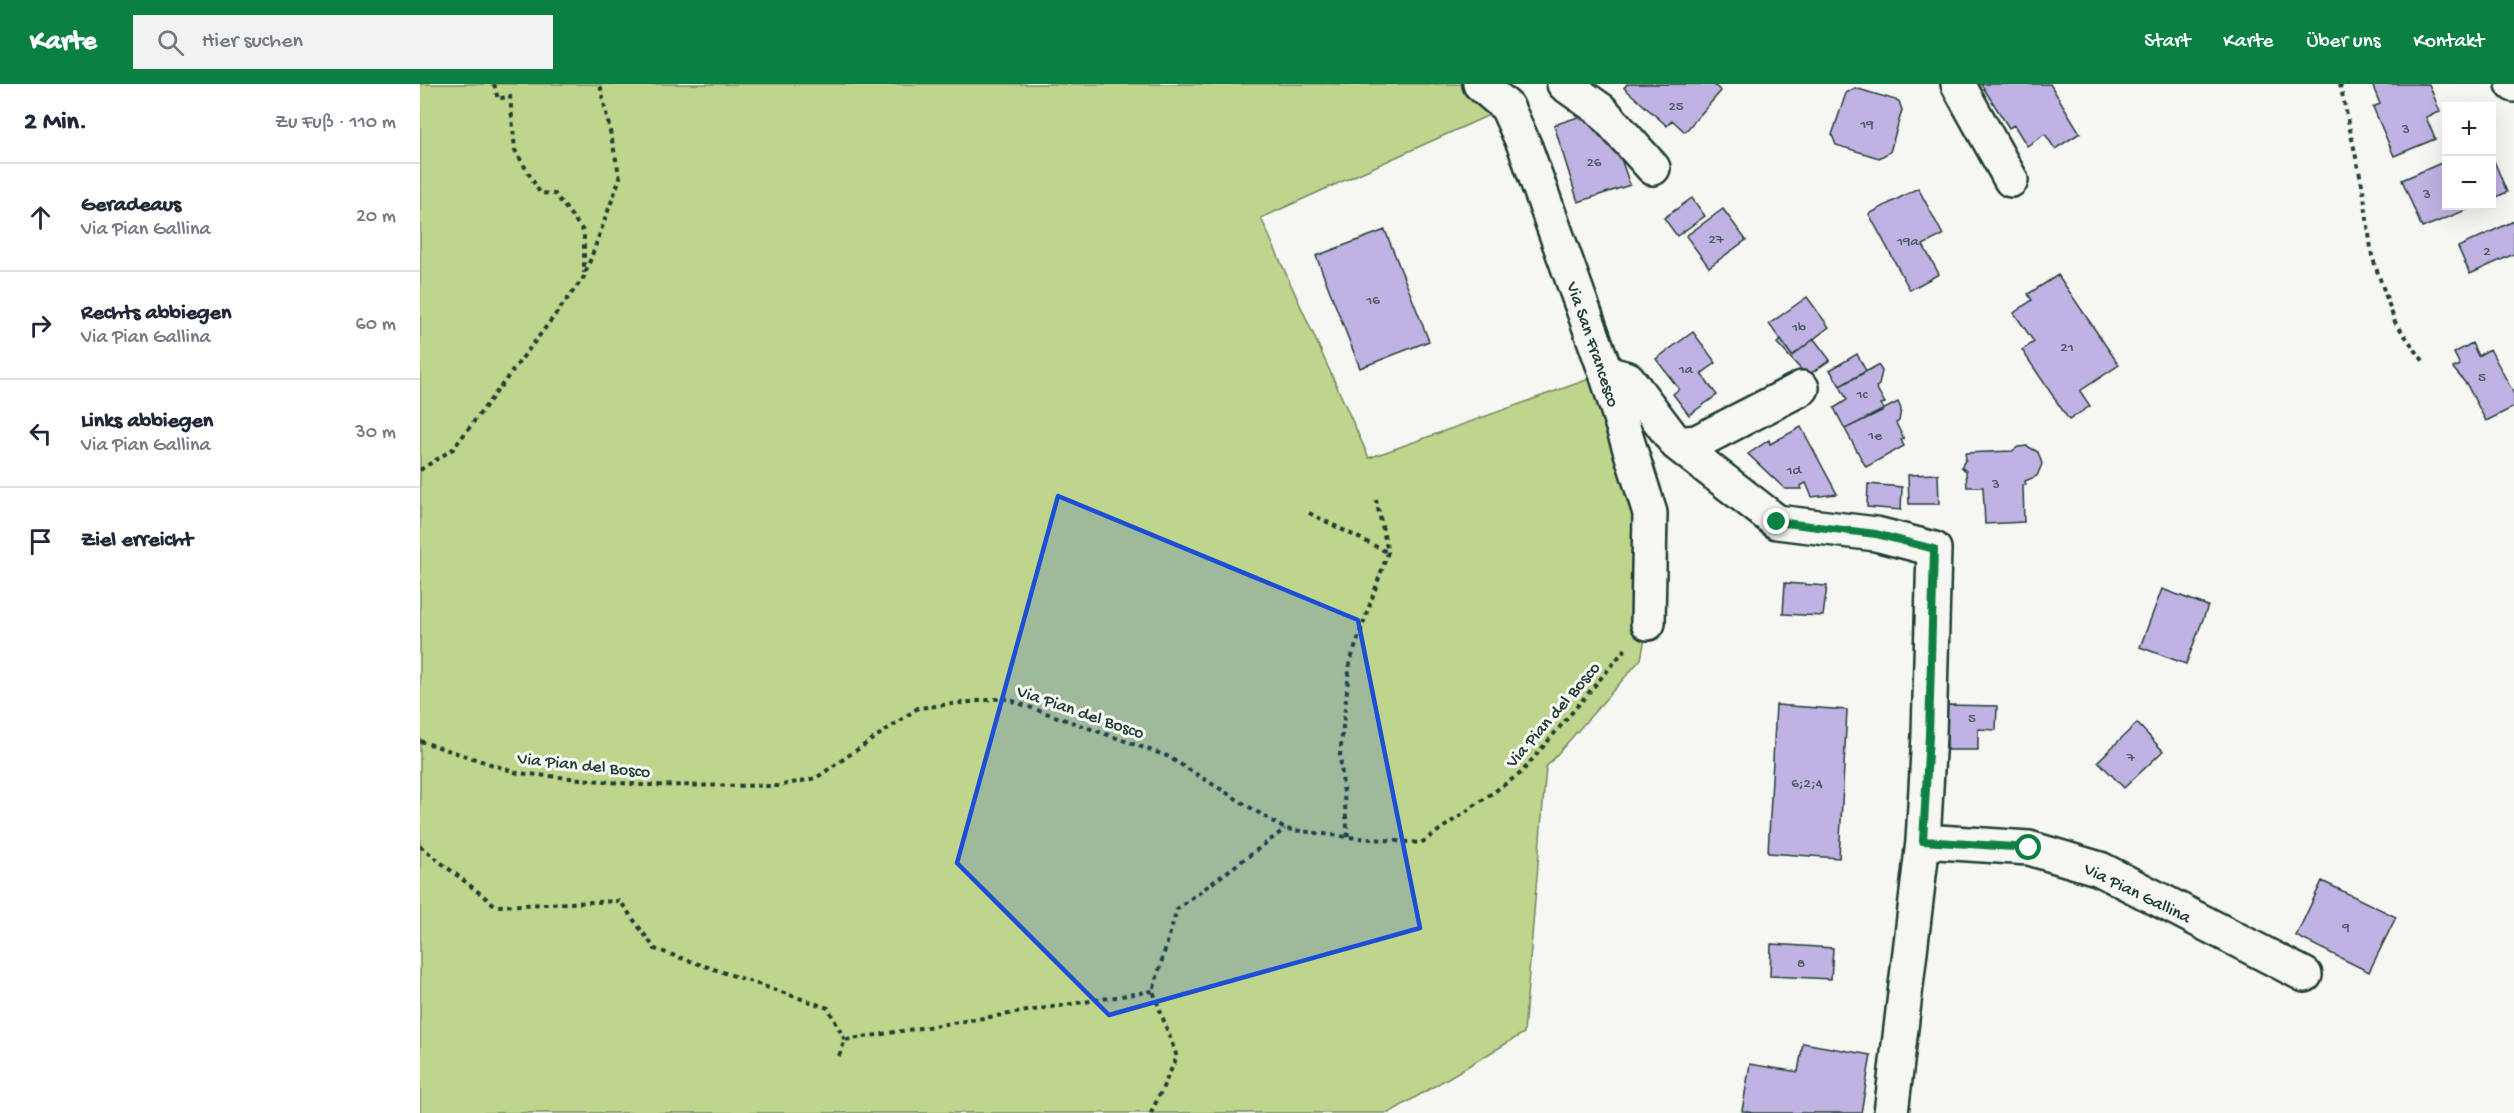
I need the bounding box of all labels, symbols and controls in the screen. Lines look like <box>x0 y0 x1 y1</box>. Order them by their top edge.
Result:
search box <box>133 15 553 69</box>
text: Karte <box>30 26 97 59</box>
icon: search <box>154 26 187 59</box>
text: Hier suchen <box>202 29 303 55</box>
text: Start <box>2144 30 2190 55</box>
text: Karte <box>2223 30 2273 55</box>
text: Über uns <box>2306 30 2380 55</box>
text: Kontakt <box>2413 30 2484 55</box>
house number: 25 <box>1668 98 1684 116</box>
map controls <box>2442 102 2496 210</box>
button: + <box>2442 102 2496 156</box>
text: 2 Min. <box>24 108 87 139</box>
text: Zu Fuß · 110 m <box>275 112 396 135</box>
house number: 19 <box>1859 116 1874 134</box>
house number: 3 <box>2401 121 2410 139</box>
house number: 26 <box>1587 154 1602 172</box>
button: − <box>2442 156 2496 210</box>
house number: 3 <box>2422 186 2431 204</box>
text: Geradeaus <box>81 193 181 219</box>
icon: ahead <box>24 201 57 234</box>
text: 20 m <box>356 206 396 229</box>
text: Via Pian Gallina <box>81 219 210 242</box>
house number: 27 <box>1708 231 1725 249</box>
house number: 19a <box>1896 233 1920 251</box>
house number: 2 <box>2483 243 2491 261</box>
street label: Via San Francesco <box>1560 279 1623 410</box>
house number: 16 <box>1365 292 1380 310</box>
text: Rechts abbiegen <box>81 301 231 327</box>
icon: right <box>24 309 57 342</box>
text: 60 m <box>356 314 396 337</box>
house number: 1b <box>1791 319 1806 337</box>
text: Via Pian Gallina <box>81 327 210 350</box>
house number: 21 <box>2060 339 2074 357</box>
house number: 1a <box>1678 361 1694 379</box>
house number: 5 <box>2478 369 2486 387</box>
house number: 1c <box>1855 386 1868 404</box>
text: Links abbiegen <box>81 409 213 435</box>
icon: left <box>24 417 57 450</box>
text: 30 m <box>355 422 396 445</box>
house number: 1e <box>1867 427 1882 445</box>
text: Via Pian Gallina <box>81 435 210 458</box>
house number: 1d <box>1786 462 1803 480</box>
house number: 3 <box>1991 476 2000 494</box>
route end <box>1763 508 1789 534</box>
icon: arrive <box>24 525 57 558</box>
text: Ziel erreicht <box>81 528 193 554</box>
street label: Via Pian del Bosco <box>1502 658 1606 774</box>
street label: Via Pian del Bosco <box>1013 681 1147 745</box>
house number: 5 <box>1968 710 1976 728</box>
street label: Via Pian del Bosco <box>515 749 651 784</box>
house number: 7 <box>2126 749 2136 767</box>
house number: 6;2;4 <box>1791 775 1823 793</box>
route start <box>2015 834 2041 860</box>
street label: Via Pian Gallina <box>2079 859 2195 930</box>
house number: 9 <box>2341 919 2350 937</box>
house number: 8 <box>1797 955 1805 973</box>

